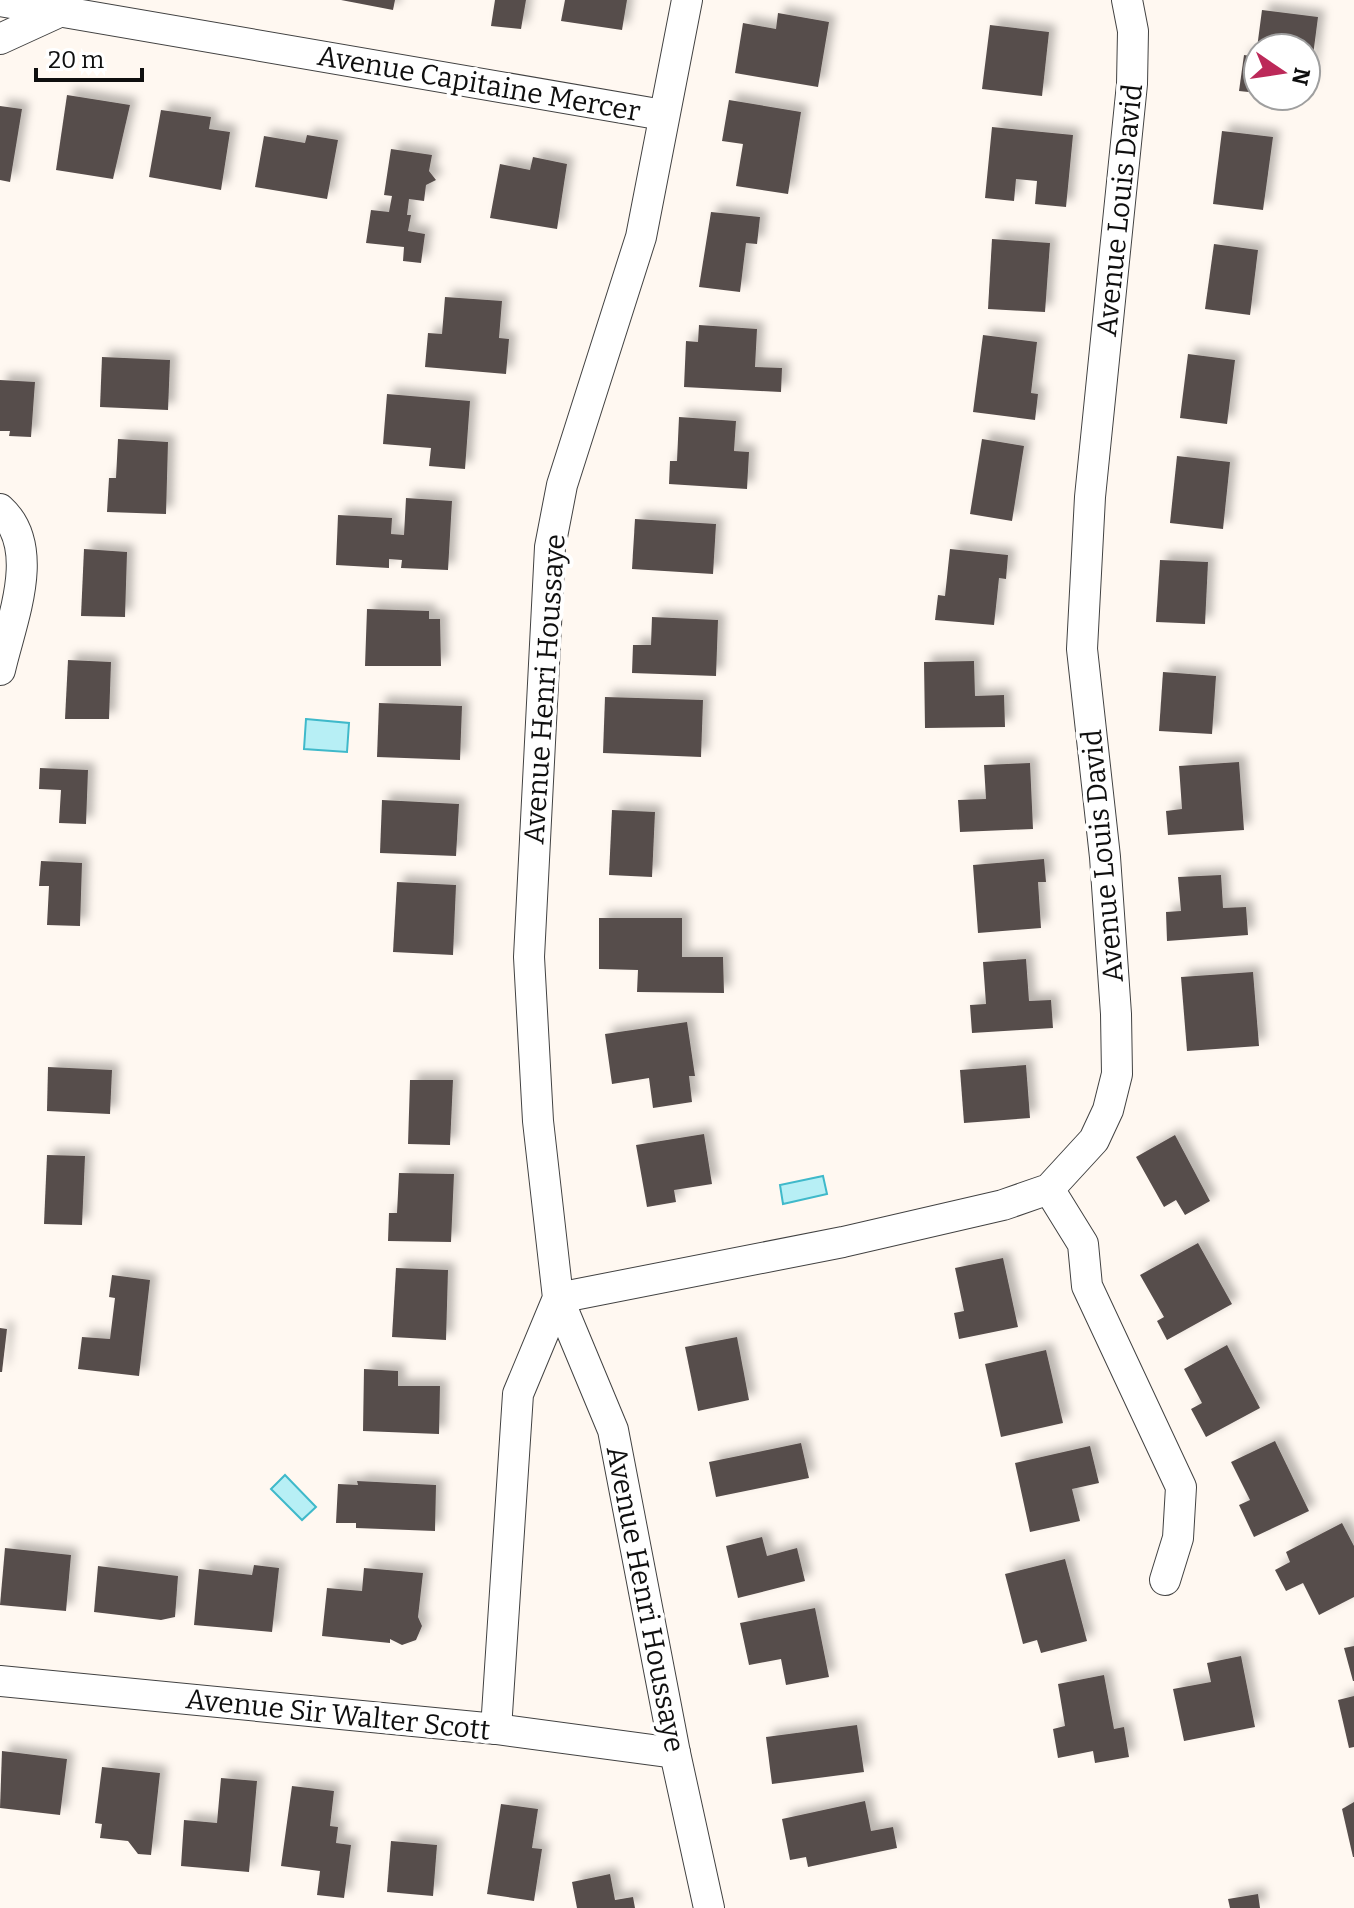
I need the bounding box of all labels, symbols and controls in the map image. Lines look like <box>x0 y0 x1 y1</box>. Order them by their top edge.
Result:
scale bar <box>36 32 142 82</box>
north arrow <box>1242 32 1322 112</box>
street label: Avenue Capitaine Mercer <box>315 39 643 128</box>
text: 20 m <box>48 46 104 74</box>
text: N <box>1286 65 1316 88</box>
street label: Avenue Louis David <box>1090 82 1149 338</box>
street label: Avenue Henri Houssaye <box>517 533 572 845</box>
street label: Avenue Louis David <box>1075 728 1130 984</box>
street label: Avenue Henri Houssaye <box>600 1443 691 1755</box>
street label: Avenue Sir Walter Scott <box>184 1682 492 1747</box>

